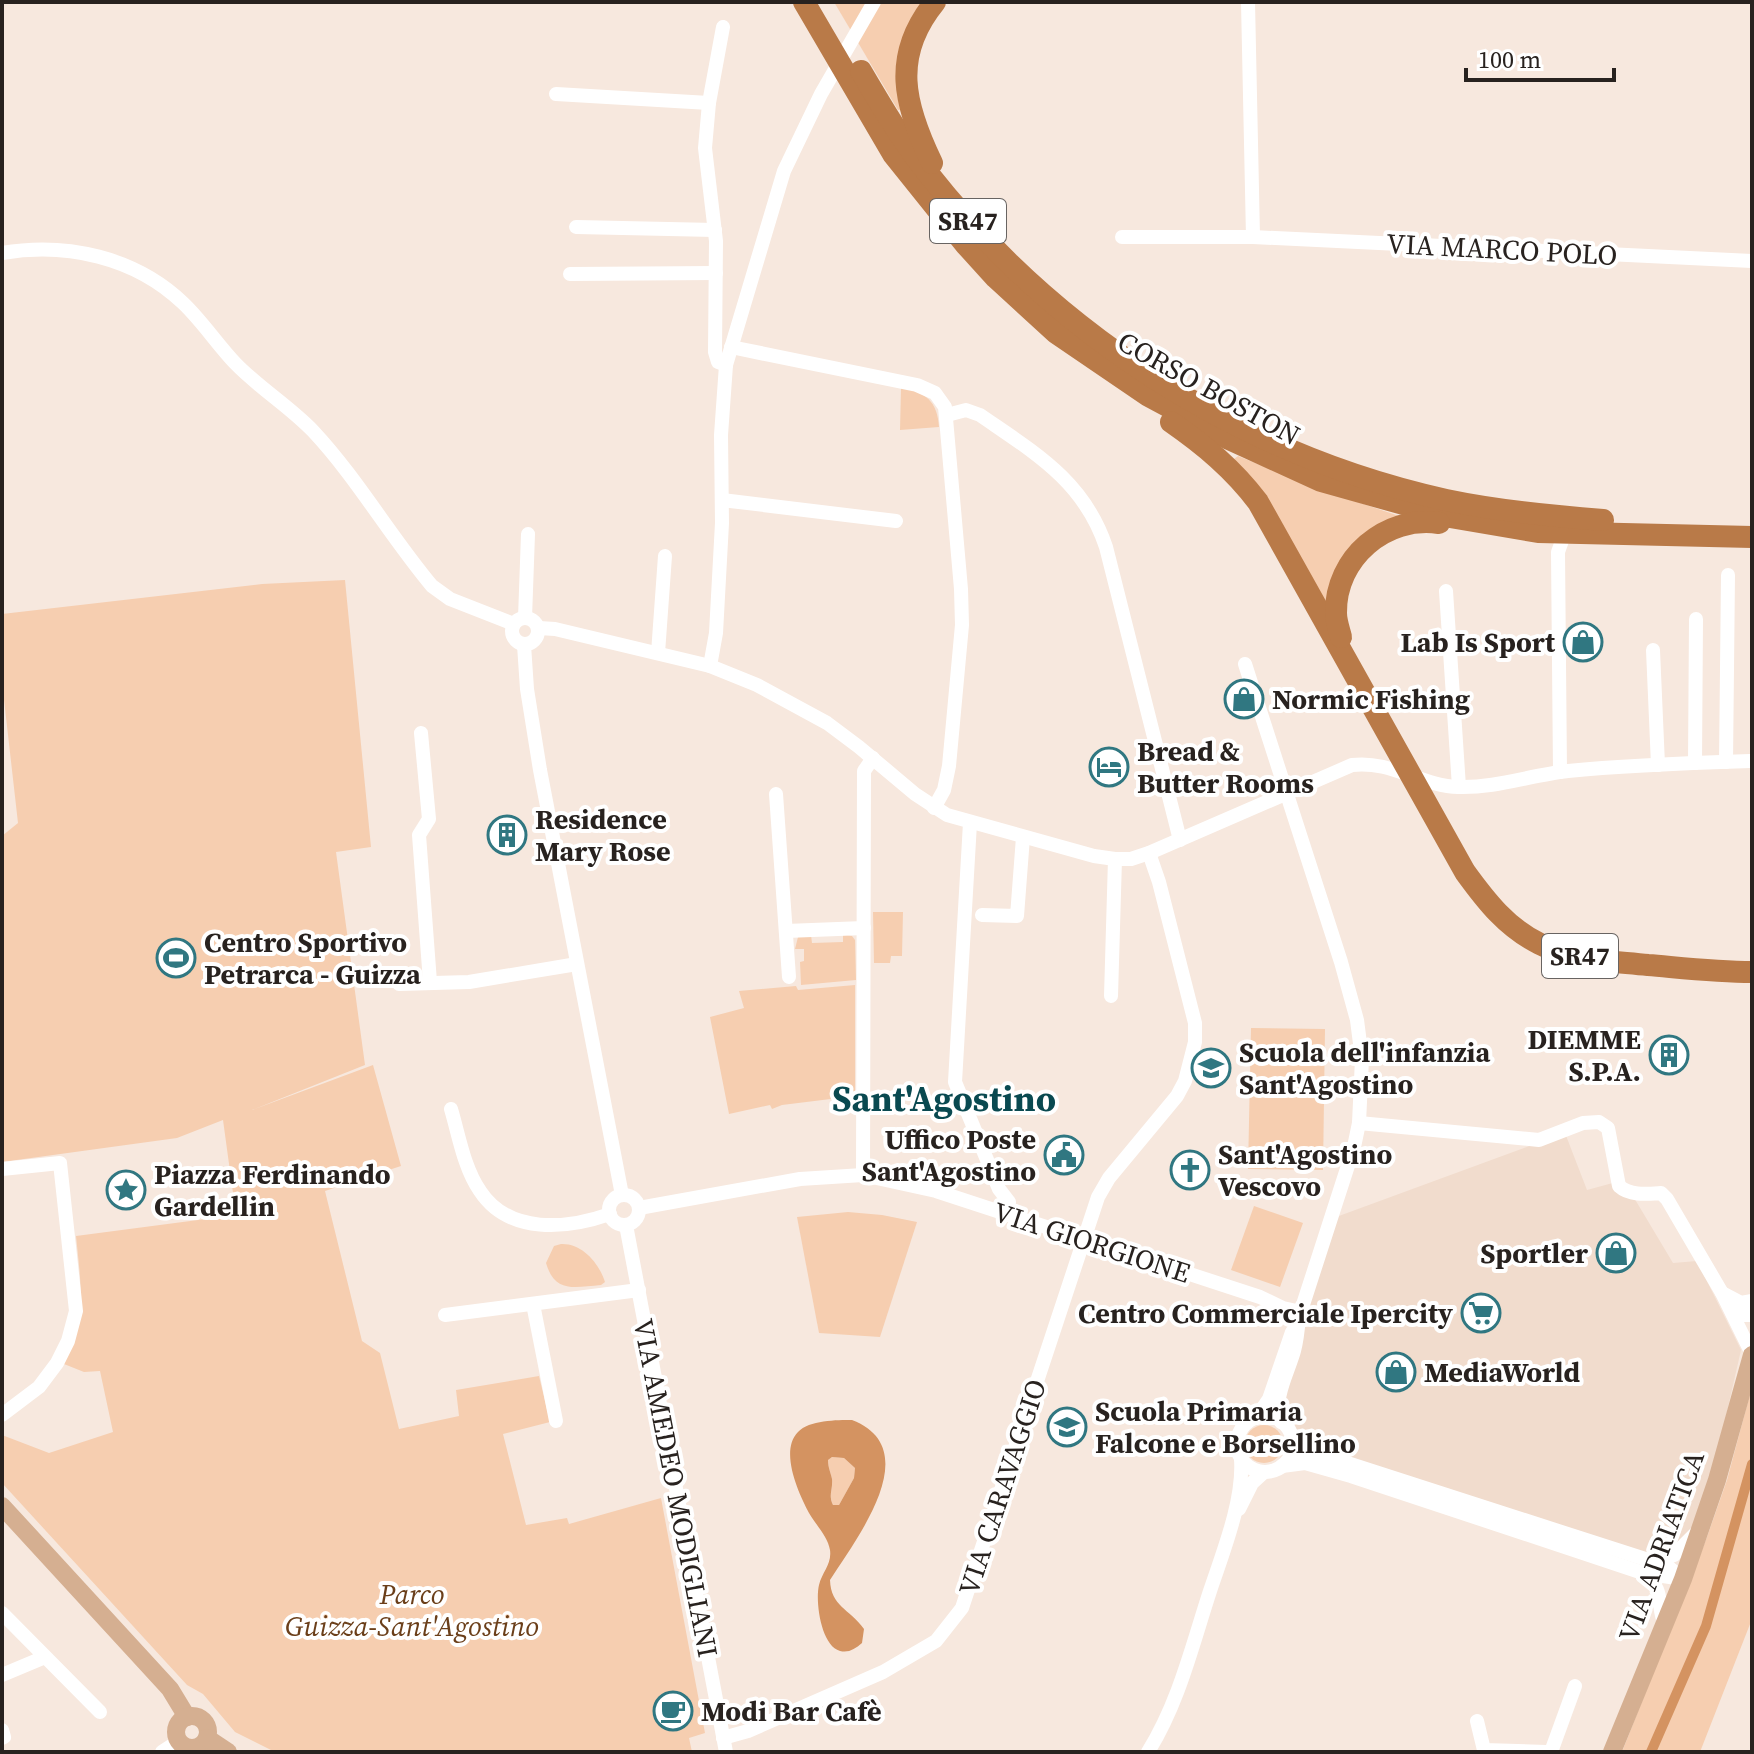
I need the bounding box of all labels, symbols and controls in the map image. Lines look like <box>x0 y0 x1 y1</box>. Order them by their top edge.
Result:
scale bar <box>1466 32 1614 82</box>
text: 100 m <box>1478 43 1541 76</box>
road number: SR47 <box>930 199 1006 243</box>
street label: VIA MARCO POLO <box>1386 224 1618 274</box>
street label: CORSO BOSTON <box>1111 322 1307 454</box>
shop icon: Lab Is Sport <box>1562 621 1604 663</box>
place label: Lab Is Sport <box>1400 623 1556 661</box>
shop icon: Normic Fishing <box>1223 678 1265 720</box>
place label: Normic Fishing <box>1272 680 1470 718</box>
place label: Bread & Butter Rooms <box>1137 732 1314 802</box>
hotel icon: Bread & Butter Rooms <box>1088 746 1130 788</box>
place label: Residence Mary Rose <box>535 800 671 870</box>
building icon: Residence Mary Rose <box>486 814 528 856</box>
place label: Centro Sportivo Petrarca - Guizza <box>204 923 421 993</box>
road number: SR47 <box>1542 934 1618 978</box>
sports icon: Centro Sportivo Petrarca - Guizza <box>155 937 197 979</box>
place label: DIEMME S.P.A. <box>1528 1020 1641 1090</box>
place label: Scuola dell'infanzia Sant'Agostino <box>1239 1033 1490 1103</box>
building icon: DIEMME S.P.A. <box>1648 1034 1690 1076</box>
school or university icon: Scuola dell'infanzia Sant'Agostino <box>1190 1047 1232 1089</box>
district label: Sant'Agostino <box>832 1074 1056 1123</box>
place label: Uffico Poste Sant'Agostino <box>862 1120 1036 1190</box>
public building icon: Uffico Poste Sant'Agostino <box>1043 1134 1085 1176</box>
place label: Sant'Agostino Vescovo <box>1218 1135 1392 1205</box>
church icon: Sant'Agostino Vescovo <box>1169 1149 1211 1191</box>
place label: Piazza Ferdinando Gardellin <box>154 1155 391 1225</box>
place icon: Piazza Ferdinando Gardellin <box>105 1169 147 1211</box>
street label: VIA GIORGIONE <box>989 1192 1195 1292</box>
shop icon: Sportler <box>1595 1232 1637 1274</box>
place label: Sportler <box>1480 1234 1588 1272</box>
supermarket icon: Centro Commerciale Ipercity <box>1460 1292 1502 1334</box>
place label: Centro Commerciale Ipercity <box>1078 1294 1453 1332</box>
street label: VIA AMEDEO MODIGLIANI <box>625 1316 727 1660</box>
shop icon: MediaWorld <box>1375 1351 1417 1393</box>
place label: MediaWorld <box>1424 1353 1580 1391</box>
street label: VIA CARAVAGGIO <box>949 1374 1055 1600</box>
place label: Scuola Primaria Falcone e Borsellino <box>1095 1392 1356 1462</box>
school or university icon: Scuola Primaria Falcone e Borsellino <box>1046 1406 1088 1448</box>
street label: VIA ADRIATICA <box>1609 1445 1713 1647</box>
park label: Parco Guizza-Sant'Agostino <box>285 1575 539 1645</box>
cafe icon: Modi Bar Cafè <box>652 1690 694 1732</box>
place label: Modi Bar Cafè <box>701 1692 882 1730</box>

